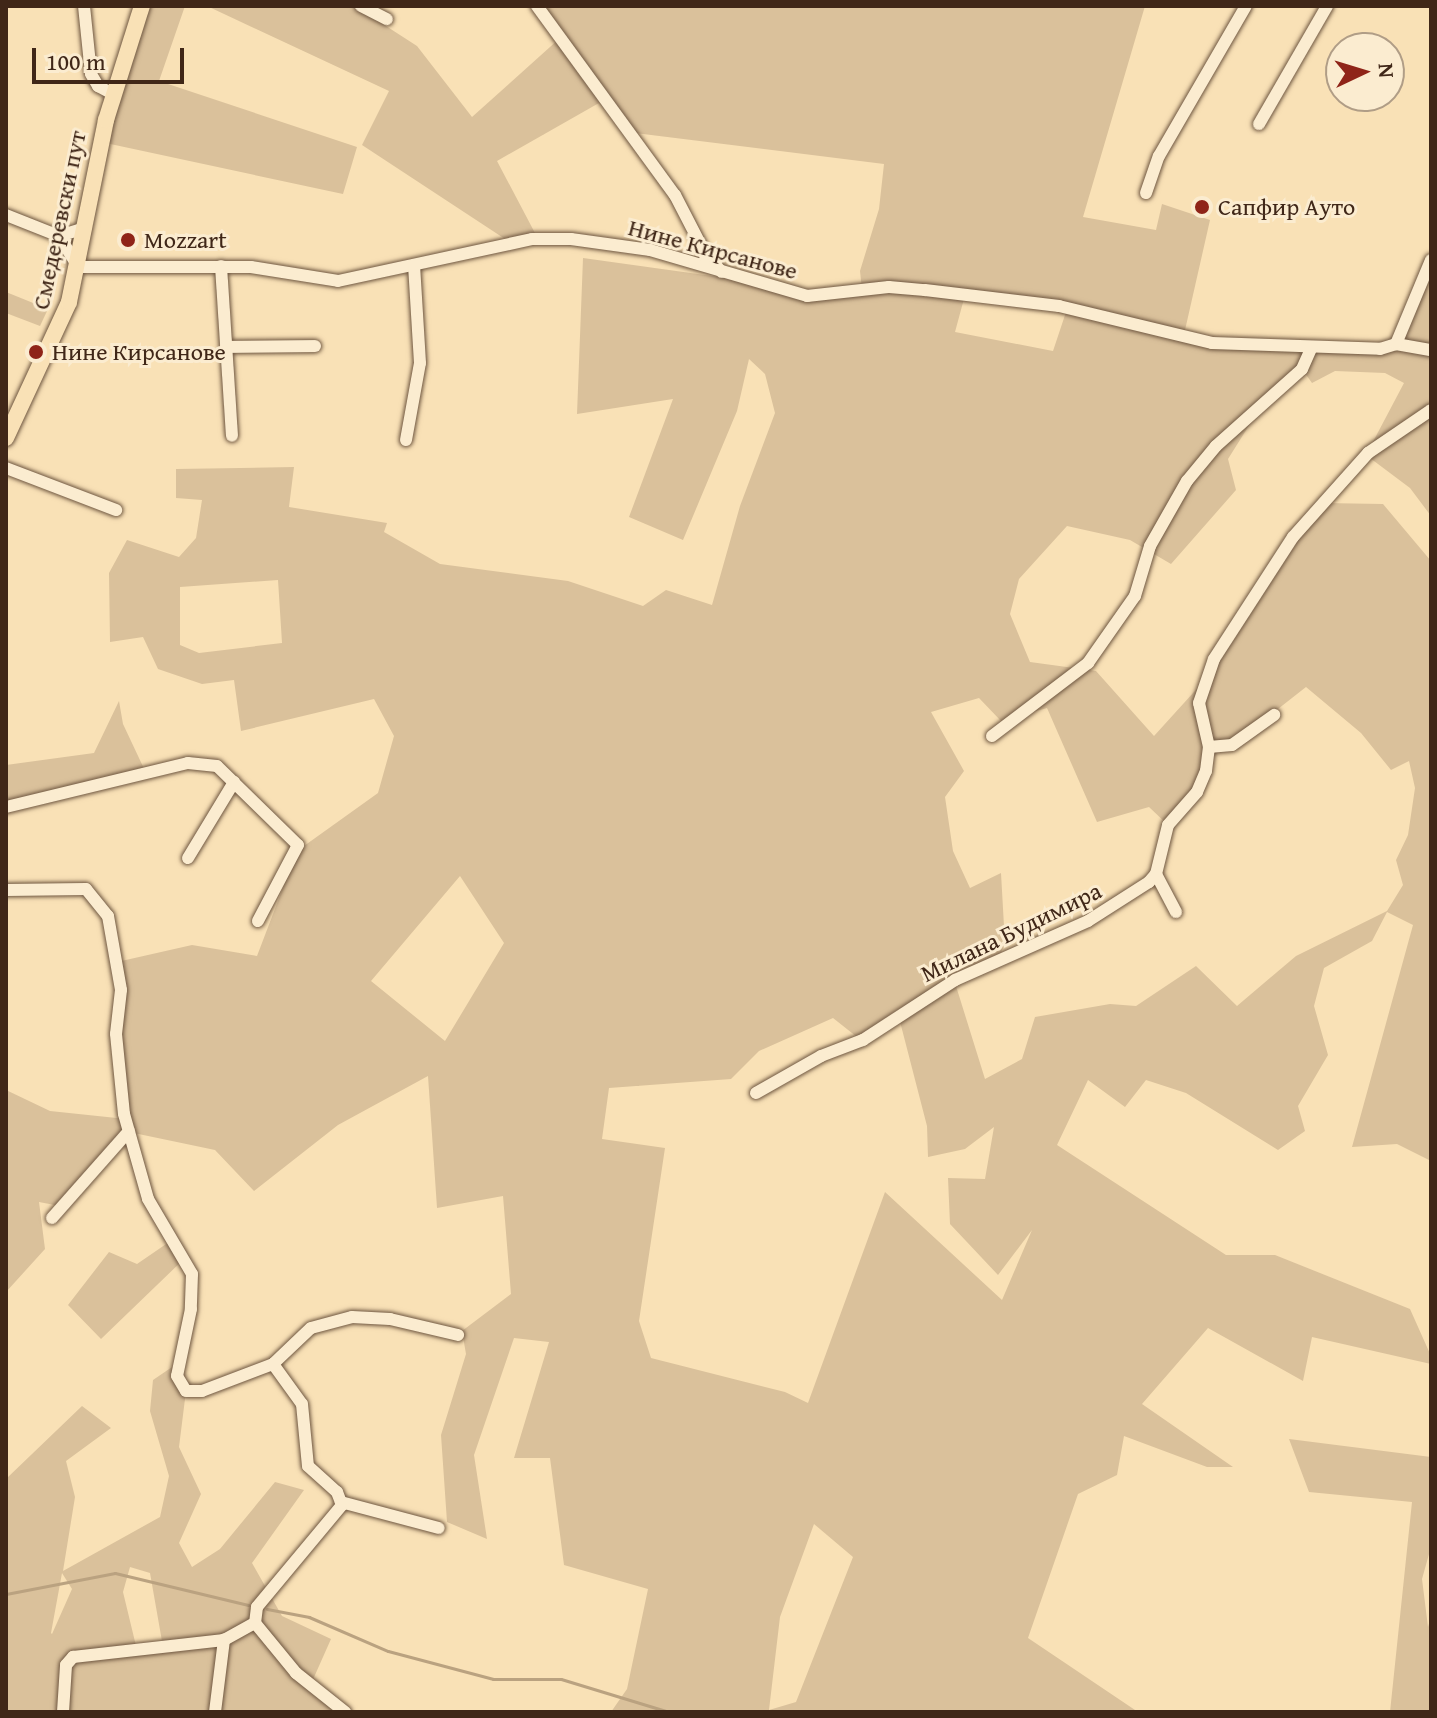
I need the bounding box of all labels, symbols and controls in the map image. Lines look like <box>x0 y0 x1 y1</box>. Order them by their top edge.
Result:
scale bar <box>36 32 188 82</box>
north arrow <box>1325 32 1405 112</box>
text: 100 m <box>46 44 106 79</box>
text: N <box>1370 62 1403 79</box>
street label: Смедеревски пут <box>26 128 92 312</box>
place label: Сапфир Ауто <box>1218 193 1355 221</box>
marker: Сапфир Ауто <box>1193 198 1211 216</box>
street label: Нине Кирсанове <box>625 213 801 285</box>
place label: Mozzart <box>144 226 227 254</box>
marker: Mozzart <box>119 231 137 249</box>
place label: Нине Кирсанове <box>52 338 226 366</box>
marker: Нине Кирсанове <box>27 343 45 361</box>
street label: Милана Будимира <box>916 876 1106 988</box>

